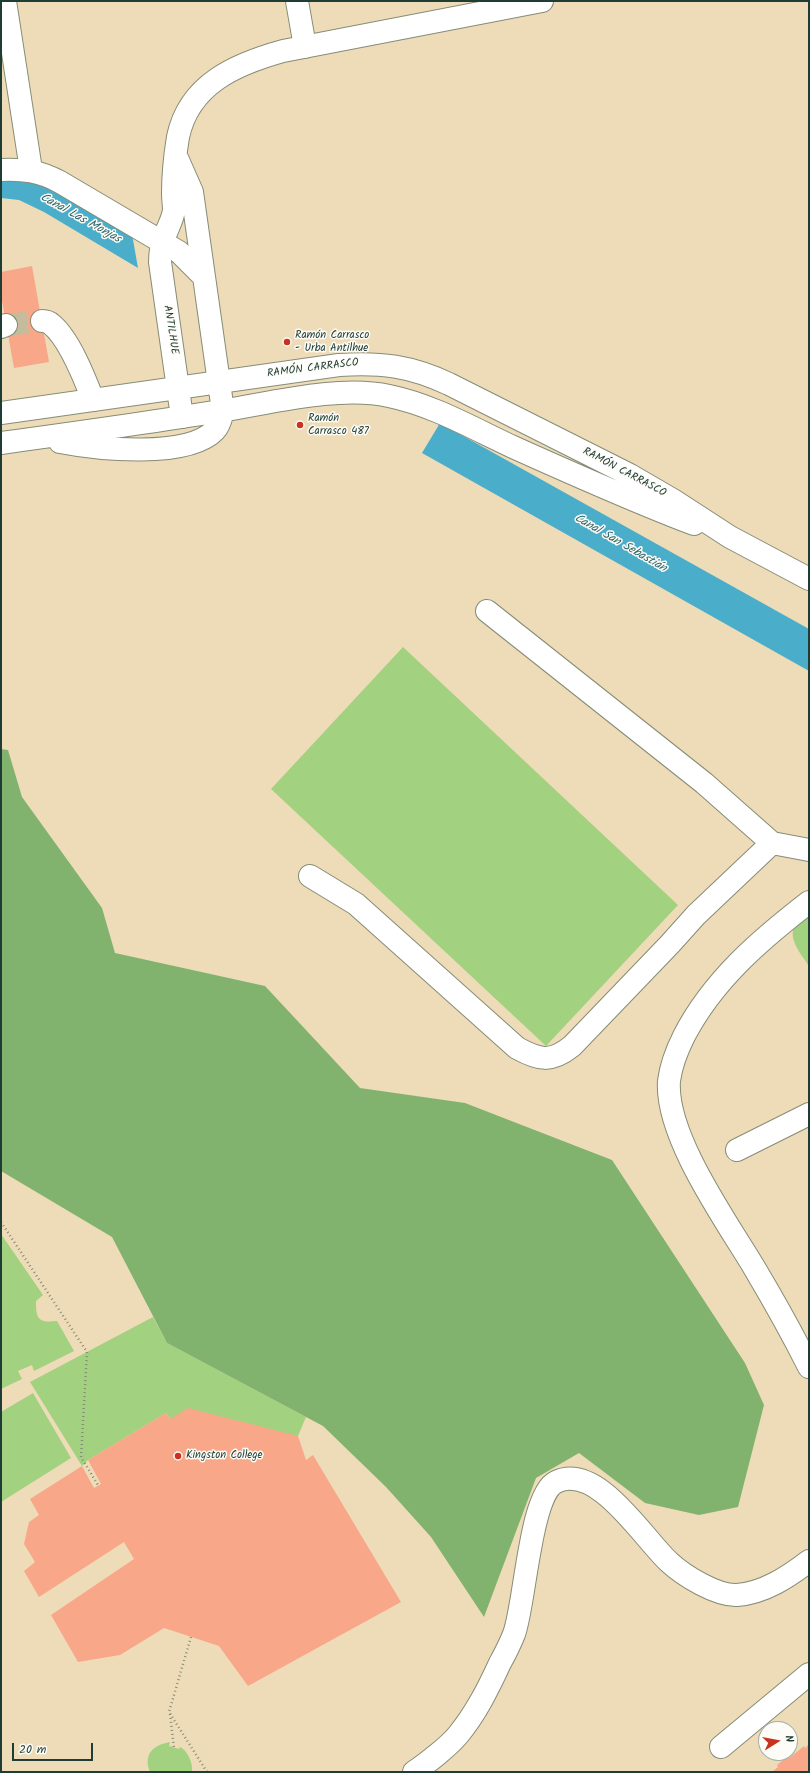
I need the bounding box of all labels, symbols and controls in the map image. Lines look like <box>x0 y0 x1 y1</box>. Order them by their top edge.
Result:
water label: Canal Las Monjas <box>37 191 123 247</box>
street label: ANTILHUE <box>160 304 180 356</box>
place label: Ramón Carrasco - Urba Antilhue <box>295 329 369 355</box>
marker: Ramón Carrasco - Urba Antilhue <box>282 337 292 347</box>
street label: RAMÓN CARRASCO <box>266 357 360 381</box>
place label: Ramón Carrasco 487 <box>308 412 369 438</box>
marker: Ramón Carrasco 487 <box>295 420 305 430</box>
street label: RAMÓN CARRASCO <box>580 445 668 501</box>
water label: Canal San Sebastián <box>571 512 669 576</box>
place label: Kingston College <box>186 1449 262 1463</box>
marker: Kingston College <box>173 1451 183 1461</box>
north arrow <box>758 1721 798 1761</box>
text: N <box>779 1734 798 1744</box>
scale bar <box>14 1735 95 1761</box>
text: 20 m <box>19 1740 46 1759</box>

